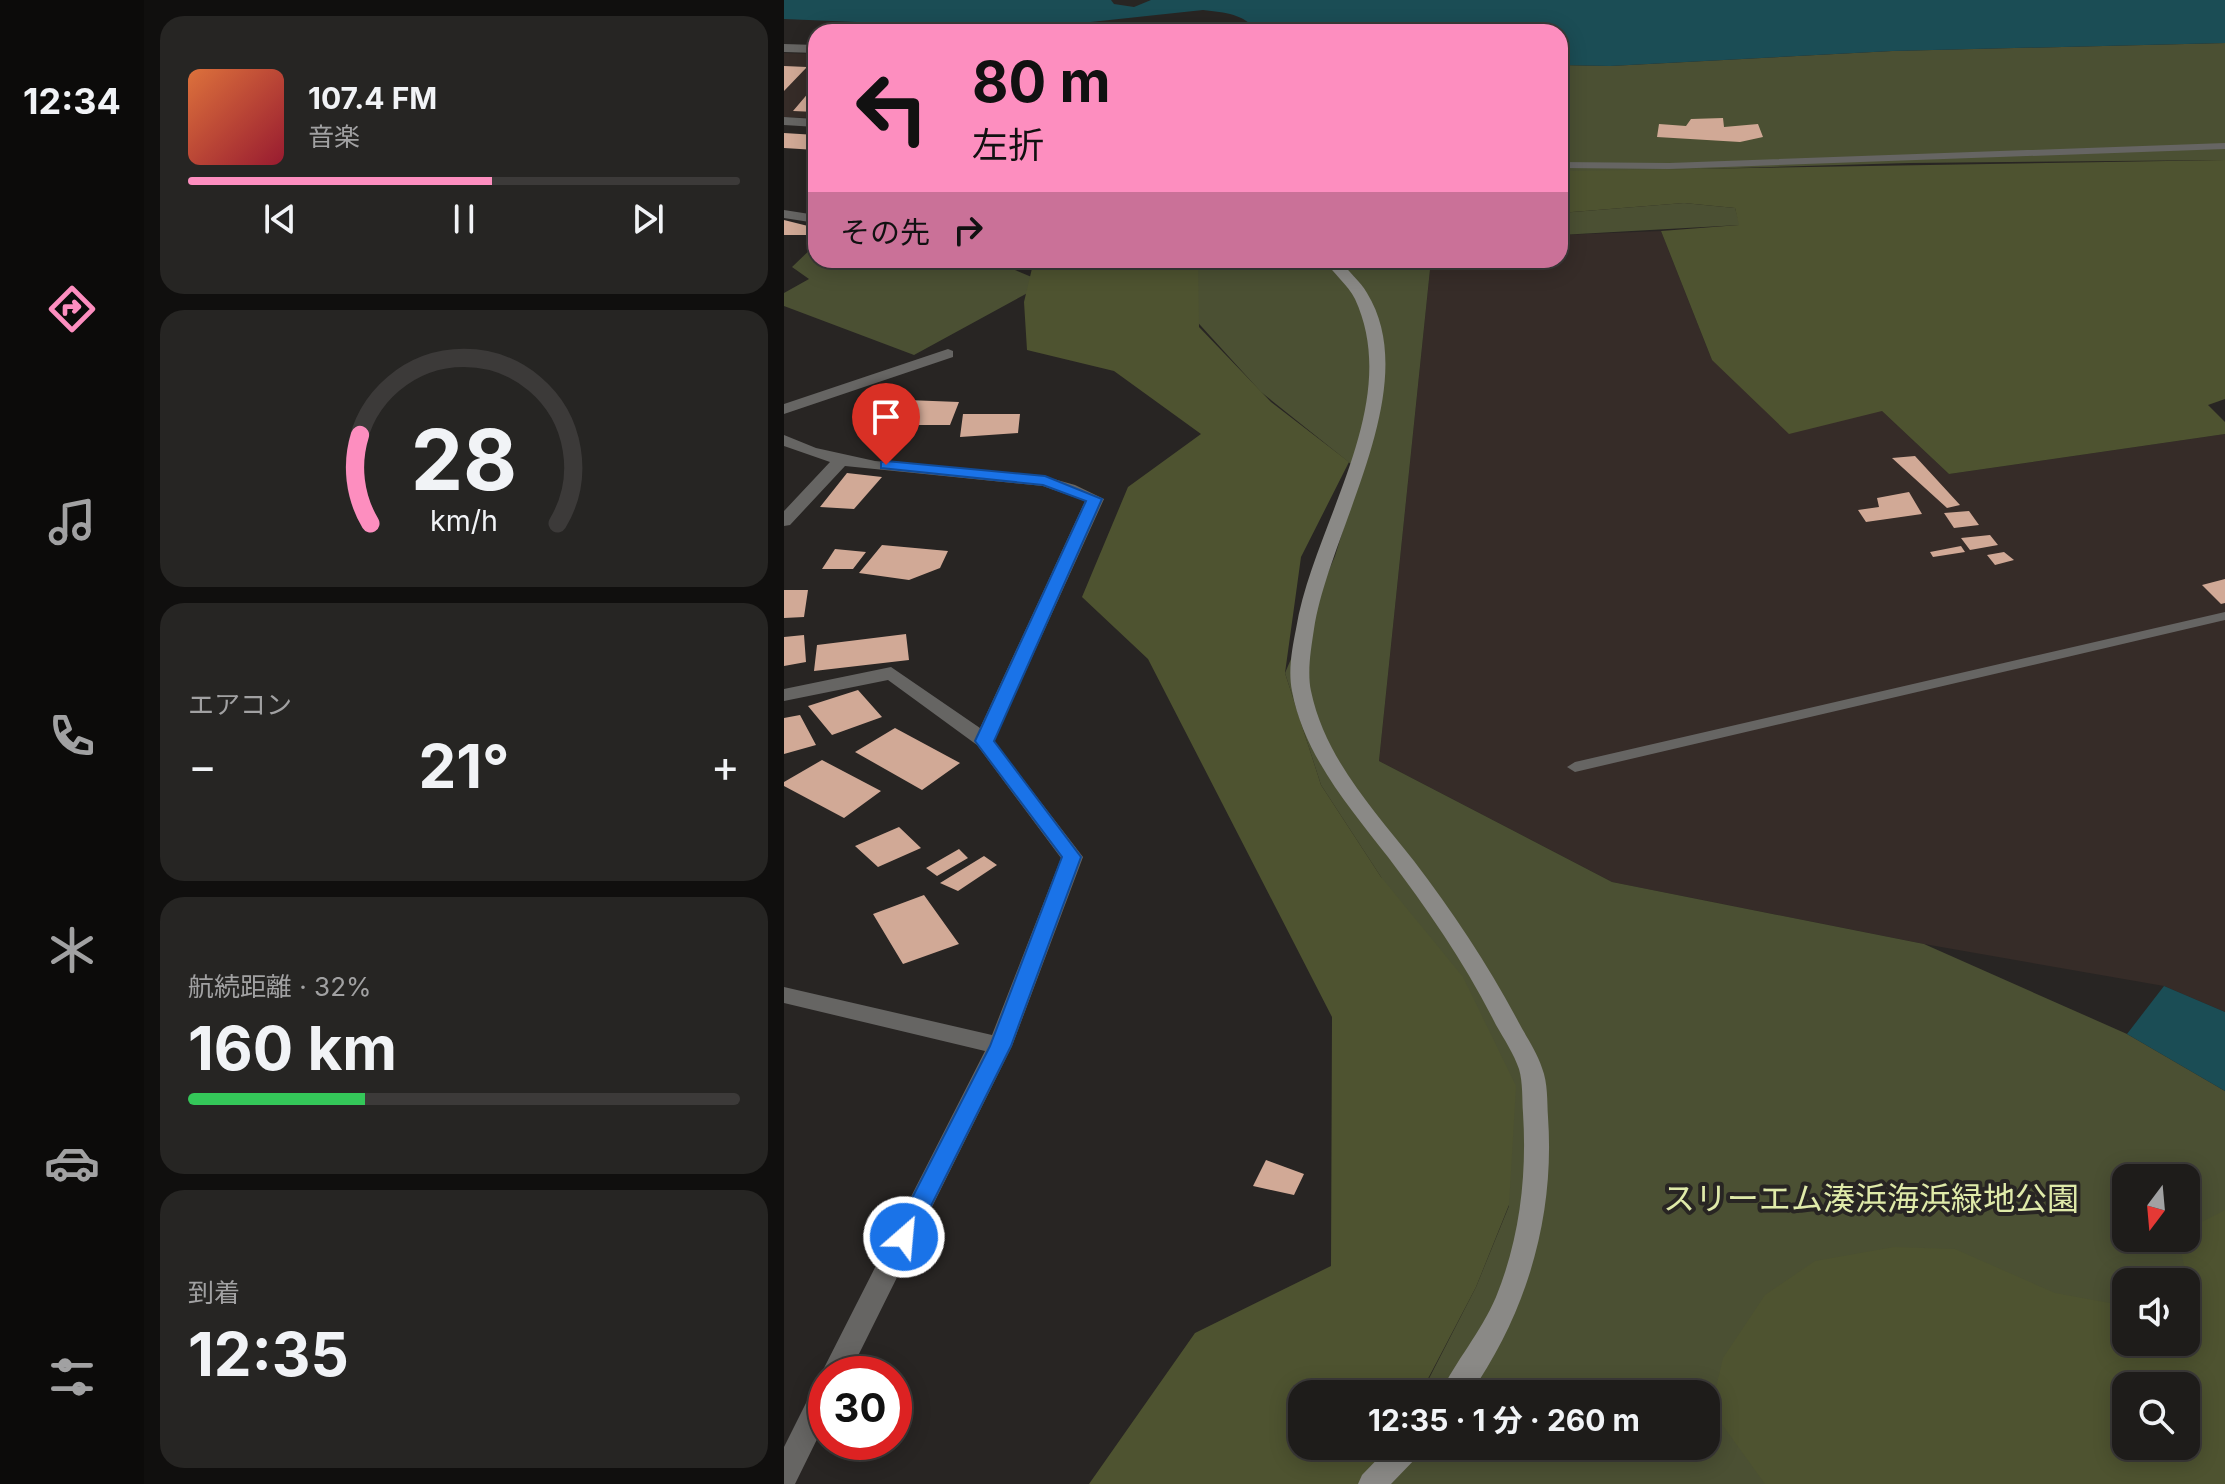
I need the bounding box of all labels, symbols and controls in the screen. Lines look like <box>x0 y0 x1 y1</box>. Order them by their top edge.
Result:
text: 80 m <box>972 48 1111 116</box>
icon: left <box>840 56 944 160</box>
text: 12:34 <box>23 79 121 123</box>
text: 107.4 FM <box>308 80 437 116</box>
text: 音楽 <box>308 121 360 152</box>
text: 左折 <box>972 123 1044 167</box>
icon: previous <box>258 197 302 241</box>
icon: pause <box>442 197 486 241</box>
icon: next <box>626 197 670 241</box>
icon: right <box>946 208 990 252</box>
text: その先 <box>840 214 930 250</box>
icon: directions <box>44 281 100 337</box>
pin <box>852 383 920 465</box>
icon: arrive <box>864 395 908 439</box>
text: 28 <box>411 409 517 510</box>
icon: music <box>44 494 100 550</box>
text: km/h <box>430 504 498 539</box>
text: エアコン <box>188 689 292 720</box>
icon: phone <box>44 708 100 764</box>
text: 21° <box>418 730 510 802</box>
text: − <box>188 739 217 793</box>
text: + <box>711 739 740 793</box>
icon: climate <box>44 922 100 978</box>
text: 航続距離 · 32% <box>188 971 372 1002</box>
text: 160 km <box>188 1012 397 1084</box>
icon: car <box>44 1135 100 1191</box>
north arrow <box>2112 1164 2200 1252</box>
map controls <box>2112 1164 2200 1460</box>
park label: スリーエム湊浜海浜緑地公園 <box>1663 1179 2079 1218</box>
position arrow <box>862 1195 946 1279</box>
button: sound <box>2112 1268 2200 1356</box>
text: 到着 <box>188 1277 240 1308</box>
text: 12:35 <box>188 1318 349 1390</box>
icon: filters <box>44 1349 100 1405</box>
speed limit sign: 30 <box>808 1356 912 1460</box>
button: search <box>2112 1372 2200 1460</box>
text: 12:35 · 1 分 · 260 m <box>1368 1402 1640 1438</box>

